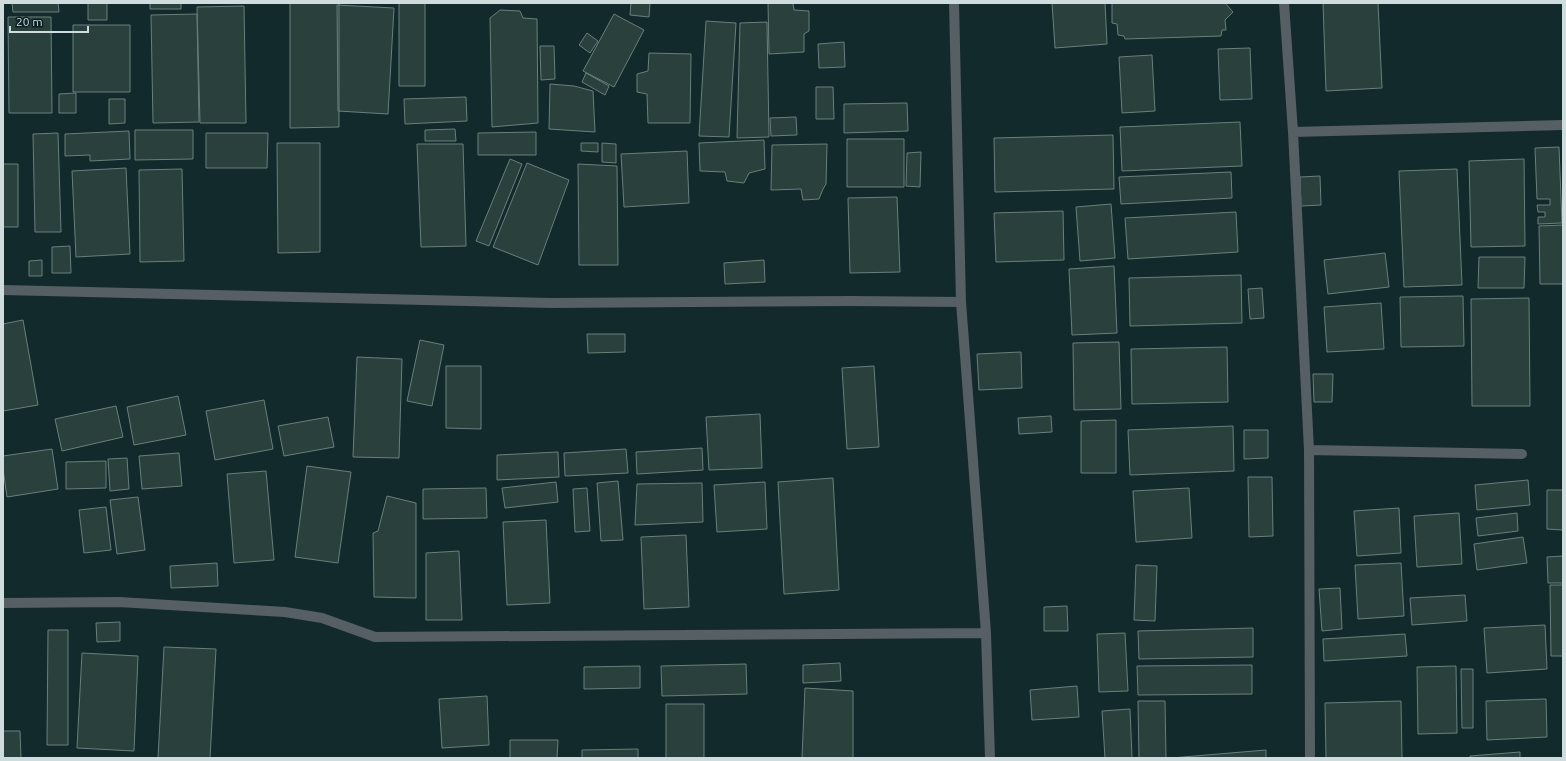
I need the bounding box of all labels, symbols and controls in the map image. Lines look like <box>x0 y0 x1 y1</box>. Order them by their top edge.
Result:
scale bar <box>10 8 88 34</box>
text: 20 m <box>16 15 43 28</box>

